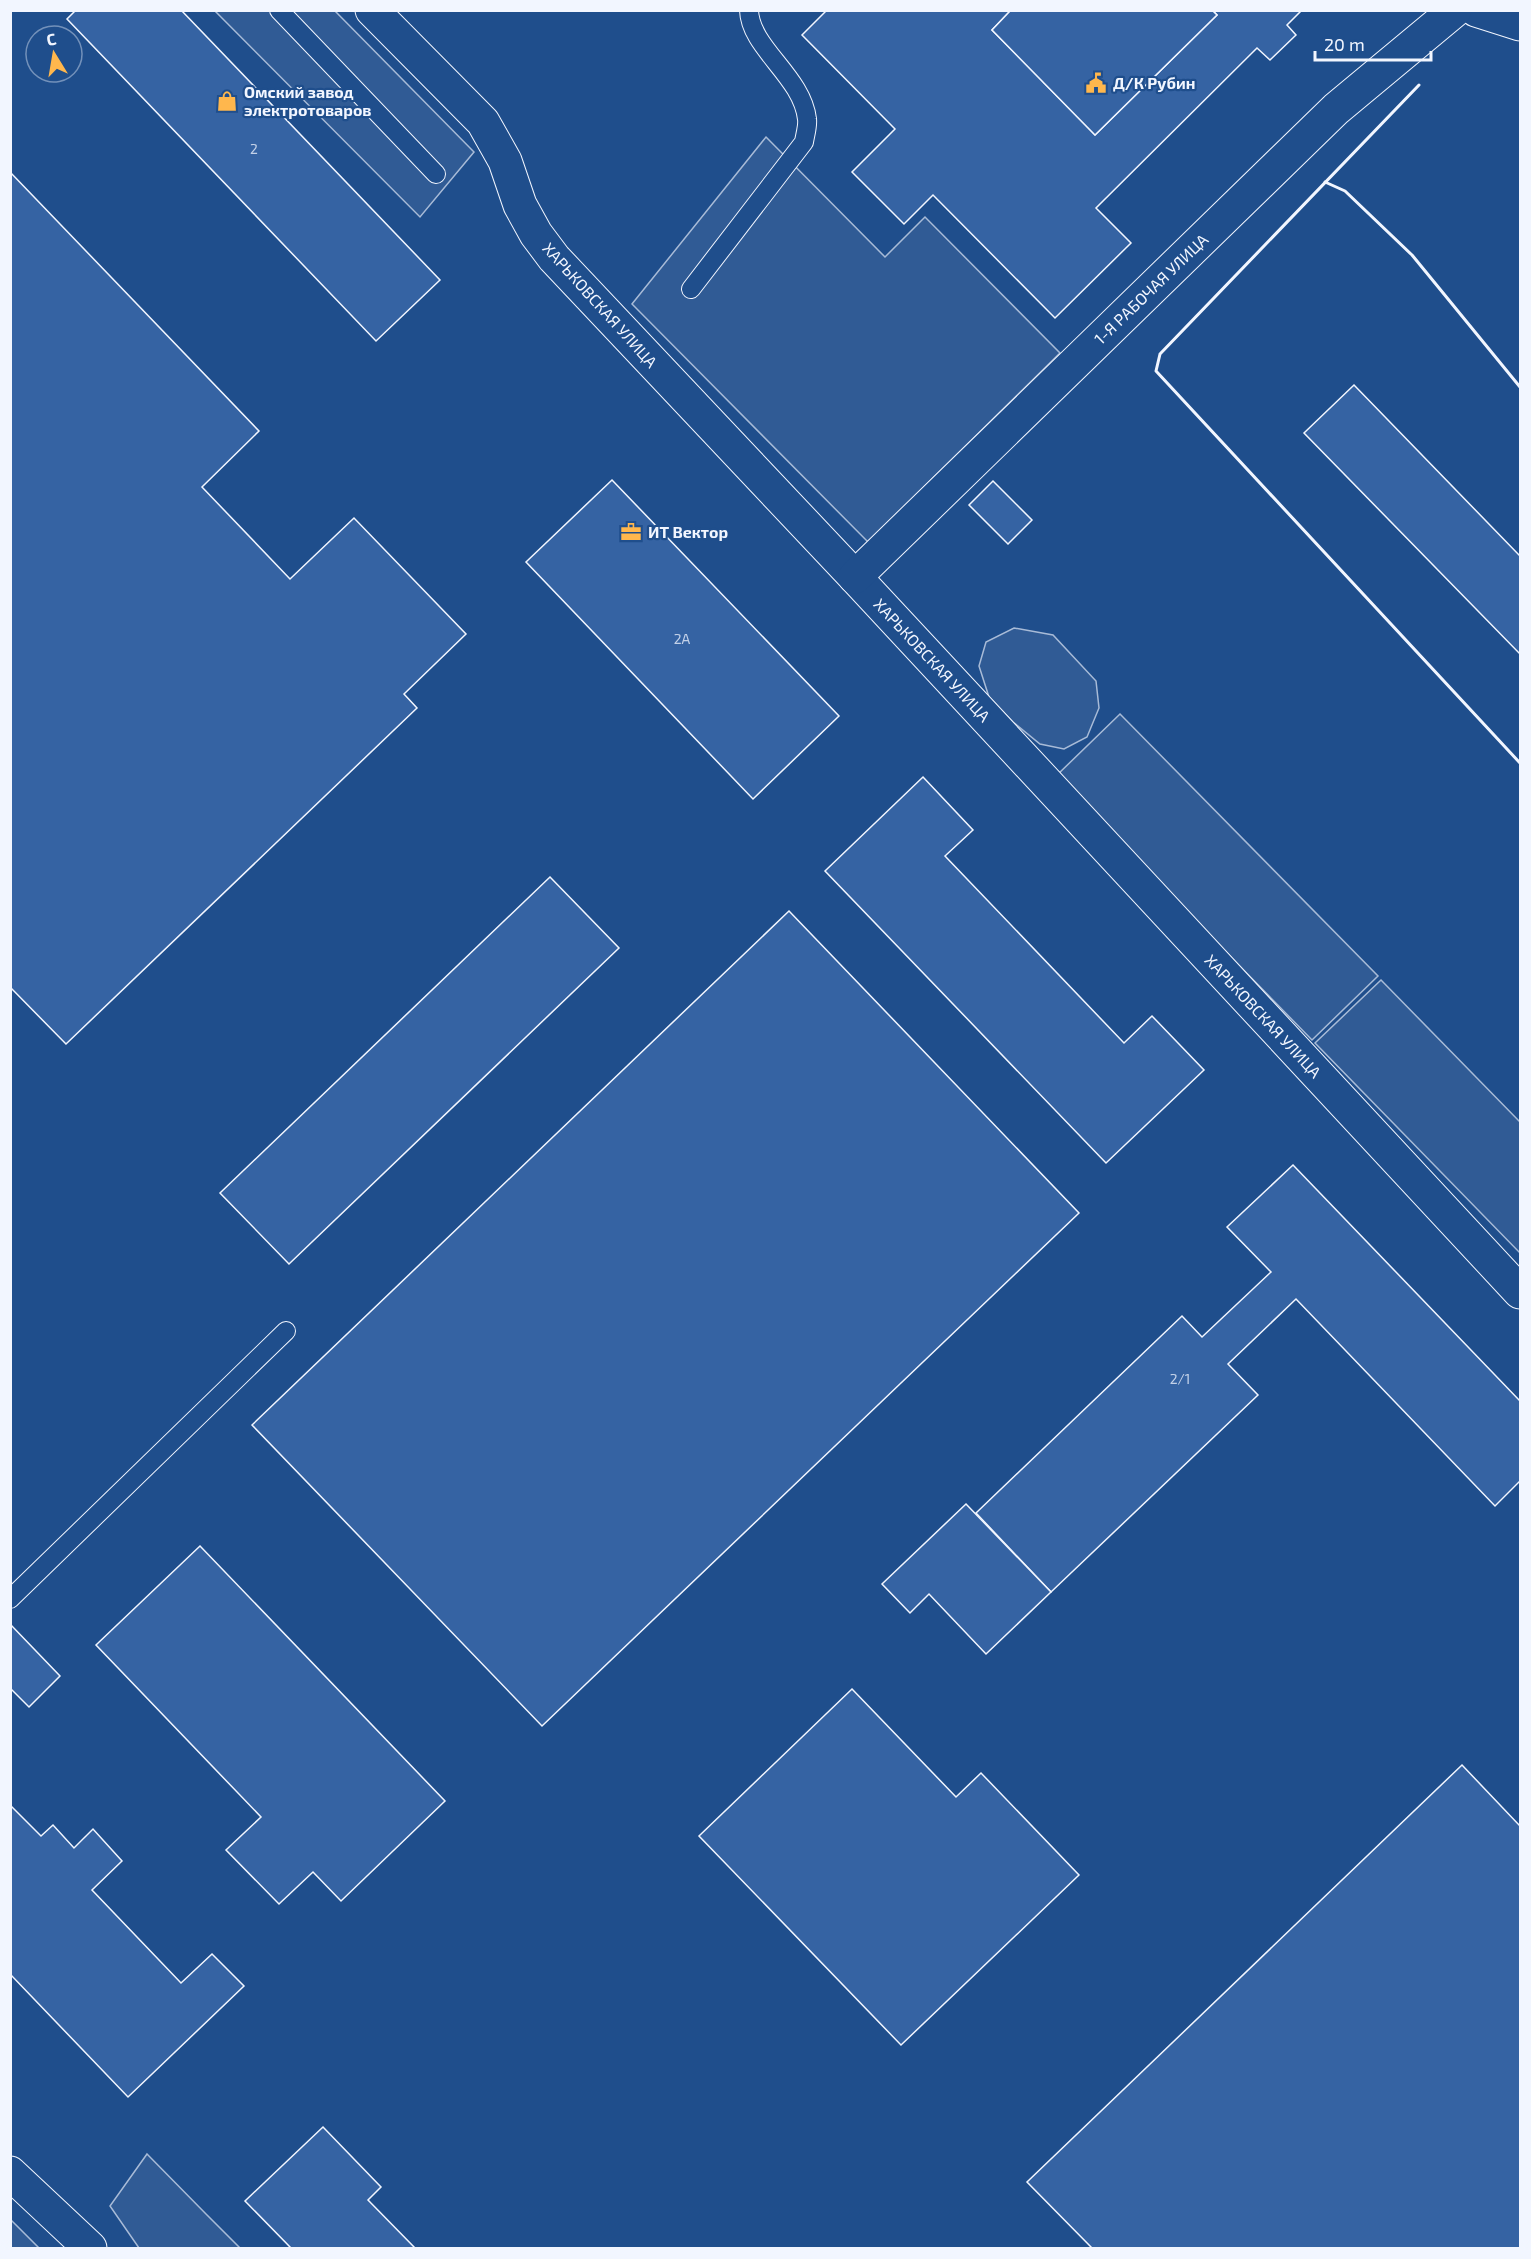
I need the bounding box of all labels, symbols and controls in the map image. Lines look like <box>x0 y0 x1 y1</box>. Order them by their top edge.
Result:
north arrow <box>24 24 84 84</box>
scale bar <box>1315 24 1430 62</box>
text: С <box>45 29 57 49</box>
text: 20 m <box>1324 33 1365 55</box>
public building icon: Д/К Рубин <box>1084 71 1108 95</box>
place label: Д/К Рубин <box>1113 73 1195 92</box>
place label: Омский завод электротоваров <box>244 82 372 119</box>
shop icon: Омский завод электротоваров <box>215 89 239 113</box>
house number: 2 <box>250 140 258 157</box>
street label: 1-Я РАБОЧАЯ УЛИЦА <box>1090 229 1211 348</box>
street label: ХАРЬКОВСКАЯ УЛИЦА <box>539 238 662 371</box>
office icon: ИТ Вектор <box>619 520 643 544</box>
place label: ИТ Вектор <box>648 522 728 541</box>
street label: ХАРЬКОВСКАЯ УЛИЦА <box>870 594 994 725</box>
house number: 2А <box>674 630 691 647</box>
street label: ХАРЬКОВСКАЯ УЛИЦА <box>1201 950 1325 1081</box>
house number: 2/1 <box>1170 1370 1190 1387</box>

